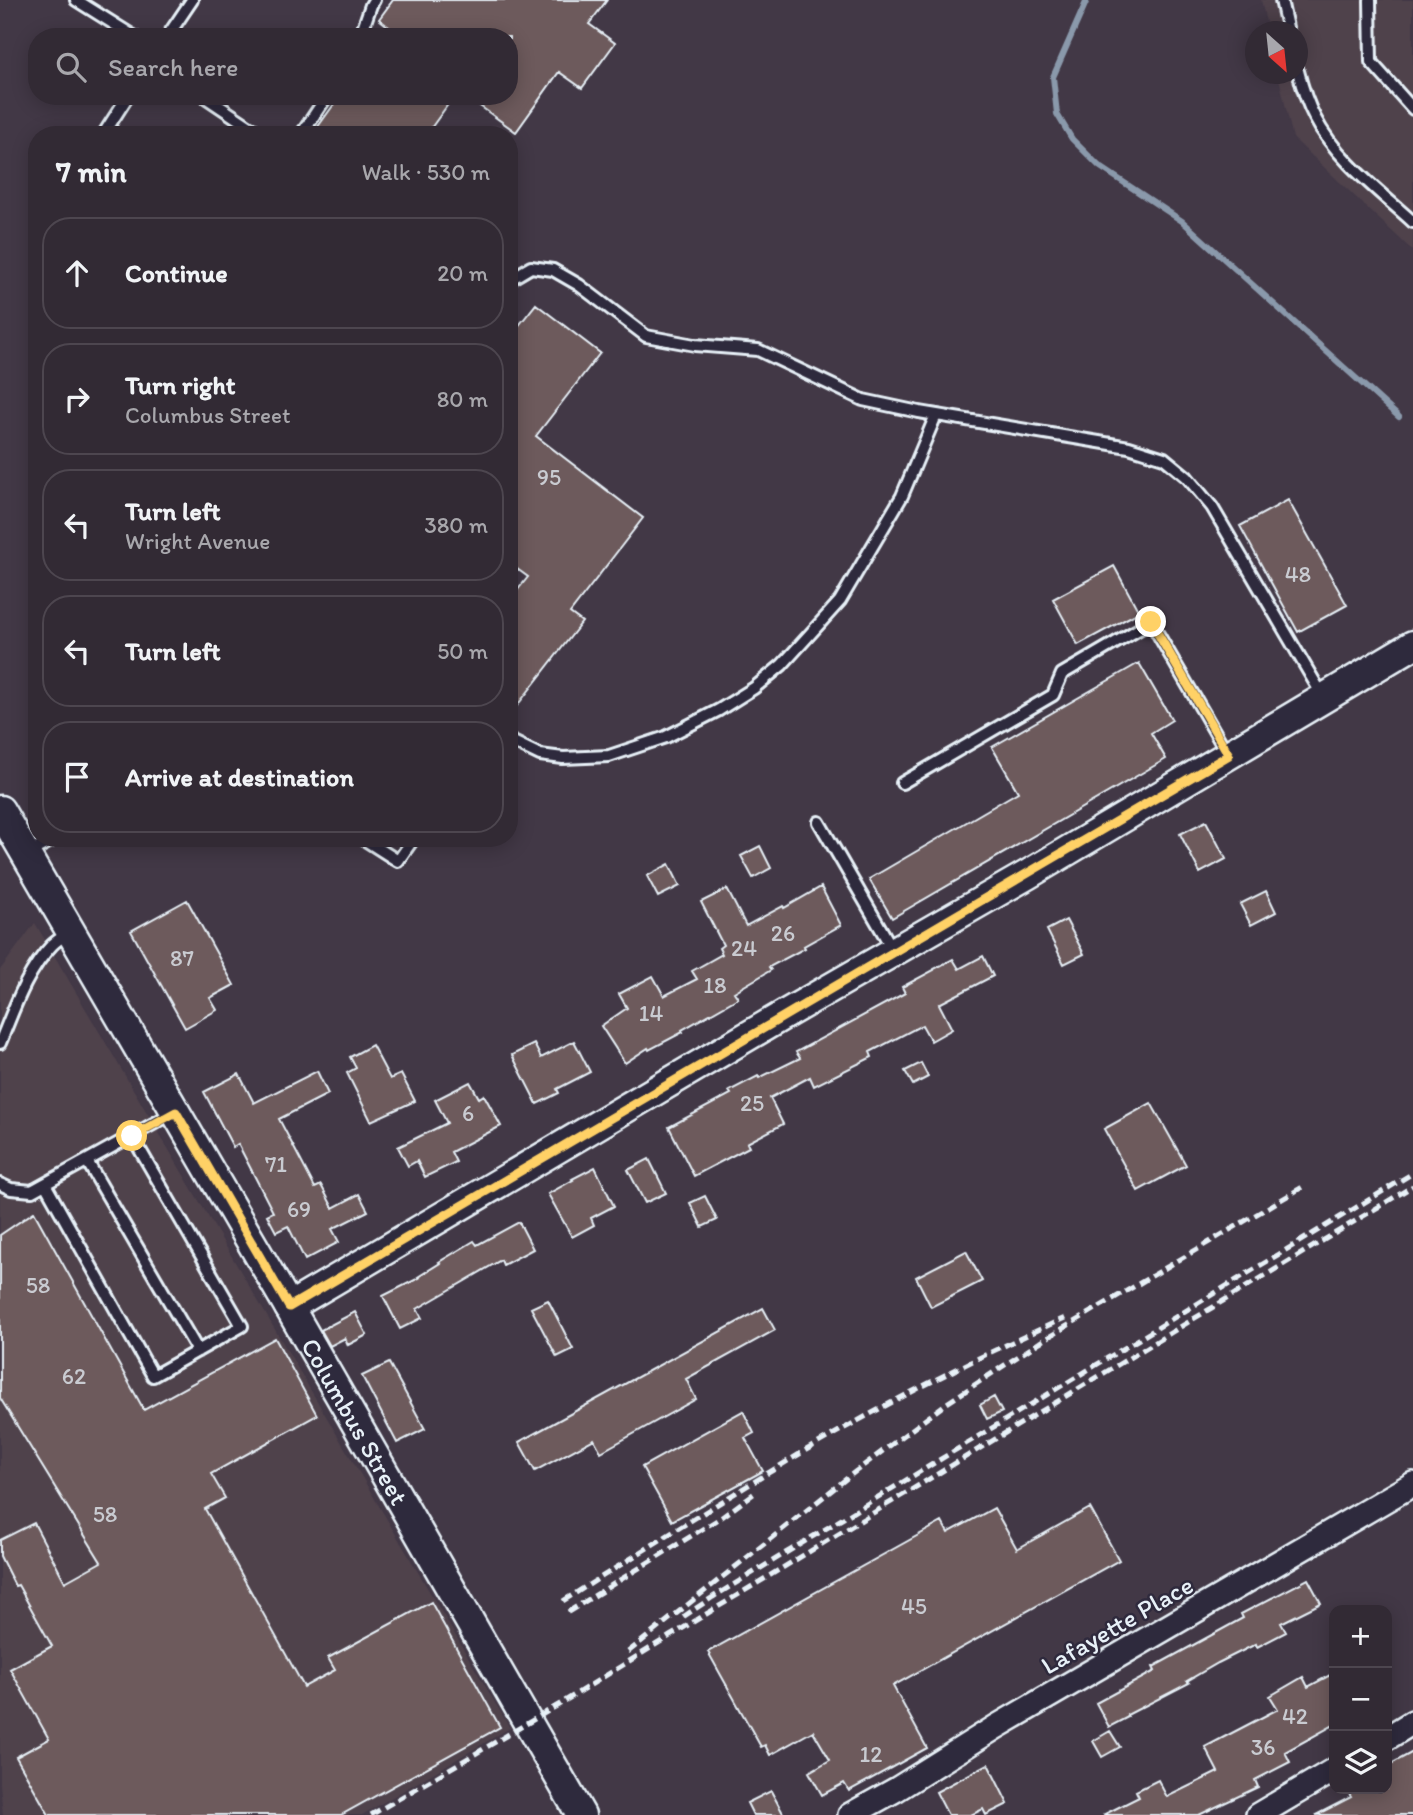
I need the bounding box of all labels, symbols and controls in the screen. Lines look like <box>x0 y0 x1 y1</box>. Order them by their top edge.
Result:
north arrow <box>1245 21 1308 84</box>
search box <box>28 28 518 105</box>
icon: search <box>52 48 90 86</box>
text: Search here <box>108 51 238 83</box>
text: 7 min <box>56 153 127 190</box>
text: Walk · 530 m <box>362 158 490 186</box>
icon: ahead <box>58 254 96 292</box>
text: Continue <box>125 257 228 289</box>
text: 20 m <box>437 259 488 287</box>
text: Turn right <box>125 369 236 401</box>
icon: right <box>58 380 96 418</box>
text: 80 m <box>437 385 488 413</box>
text: Columbus Street <box>125 401 291 429</box>
house number: 95 <box>537 463 561 491</box>
text: Turn left <box>125 495 221 527</box>
icon: left <box>58 506 96 544</box>
text: 380 m <box>424 511 488 539</box>
text: Wright Avenue <box>125 527 270 555</box>
house number: 48 <box>1285 560 1311 588</box>
route end <box>1135 606 1166 637</box>
icon: left <box>58 632 96 670</box>
text: Turn left <box>125 635 221 667</box>
text: 50 m <box>437 637 488 665</box>
icon: arrive <box>58 758 96 796</box>
text: Arrive at destination <box>125 761 354 793</box>
house number: 26 <box>771 919 795 947</box>
house number: 24 <box>731 934 757 962</box>
house number: 87 <box>170 944 194 972</box>
house number: 18 <box>703 971 727 999</box>
house number: 14 <box>639 999 663 1027</box>
house number: 25 <box>740 1089 764 1117</box>
house number: 6 <box>462 1099 474 1127</box>
route start <box>116 1120 147 1151</box>
house number: 71 <box>265 1150 287 1178</box>
house number: 69 <box>287 1195 311 1223</box>
house number: 58 <box>26 1271 50 1299</box>
street label: Columbus Street <box>294 1332 415 1511</box>
house number: 62 <box>62 1362 86 1390</box>
house number: 58 <box>93 1500 117 1528</box>
street label: Lafayette Place <box>1035 1569 1199 1681</box>
house number: 45 <box>901 1592 927 1620</box>
map controls <box>1329 1605 1392 1794</box>
button: + <box>1329 1605 1392 1668</box>
button: − <box>1329 1668 1392 1731</box>
house number: 42 <box>1282 1702 1308 1730</box>
button: layers <box>1329 1731 1392 1794</box>
house number: 36 <box>1251 1733 1275 1761</box>
house number: 12 <box>860 1740 882 1768</box>

